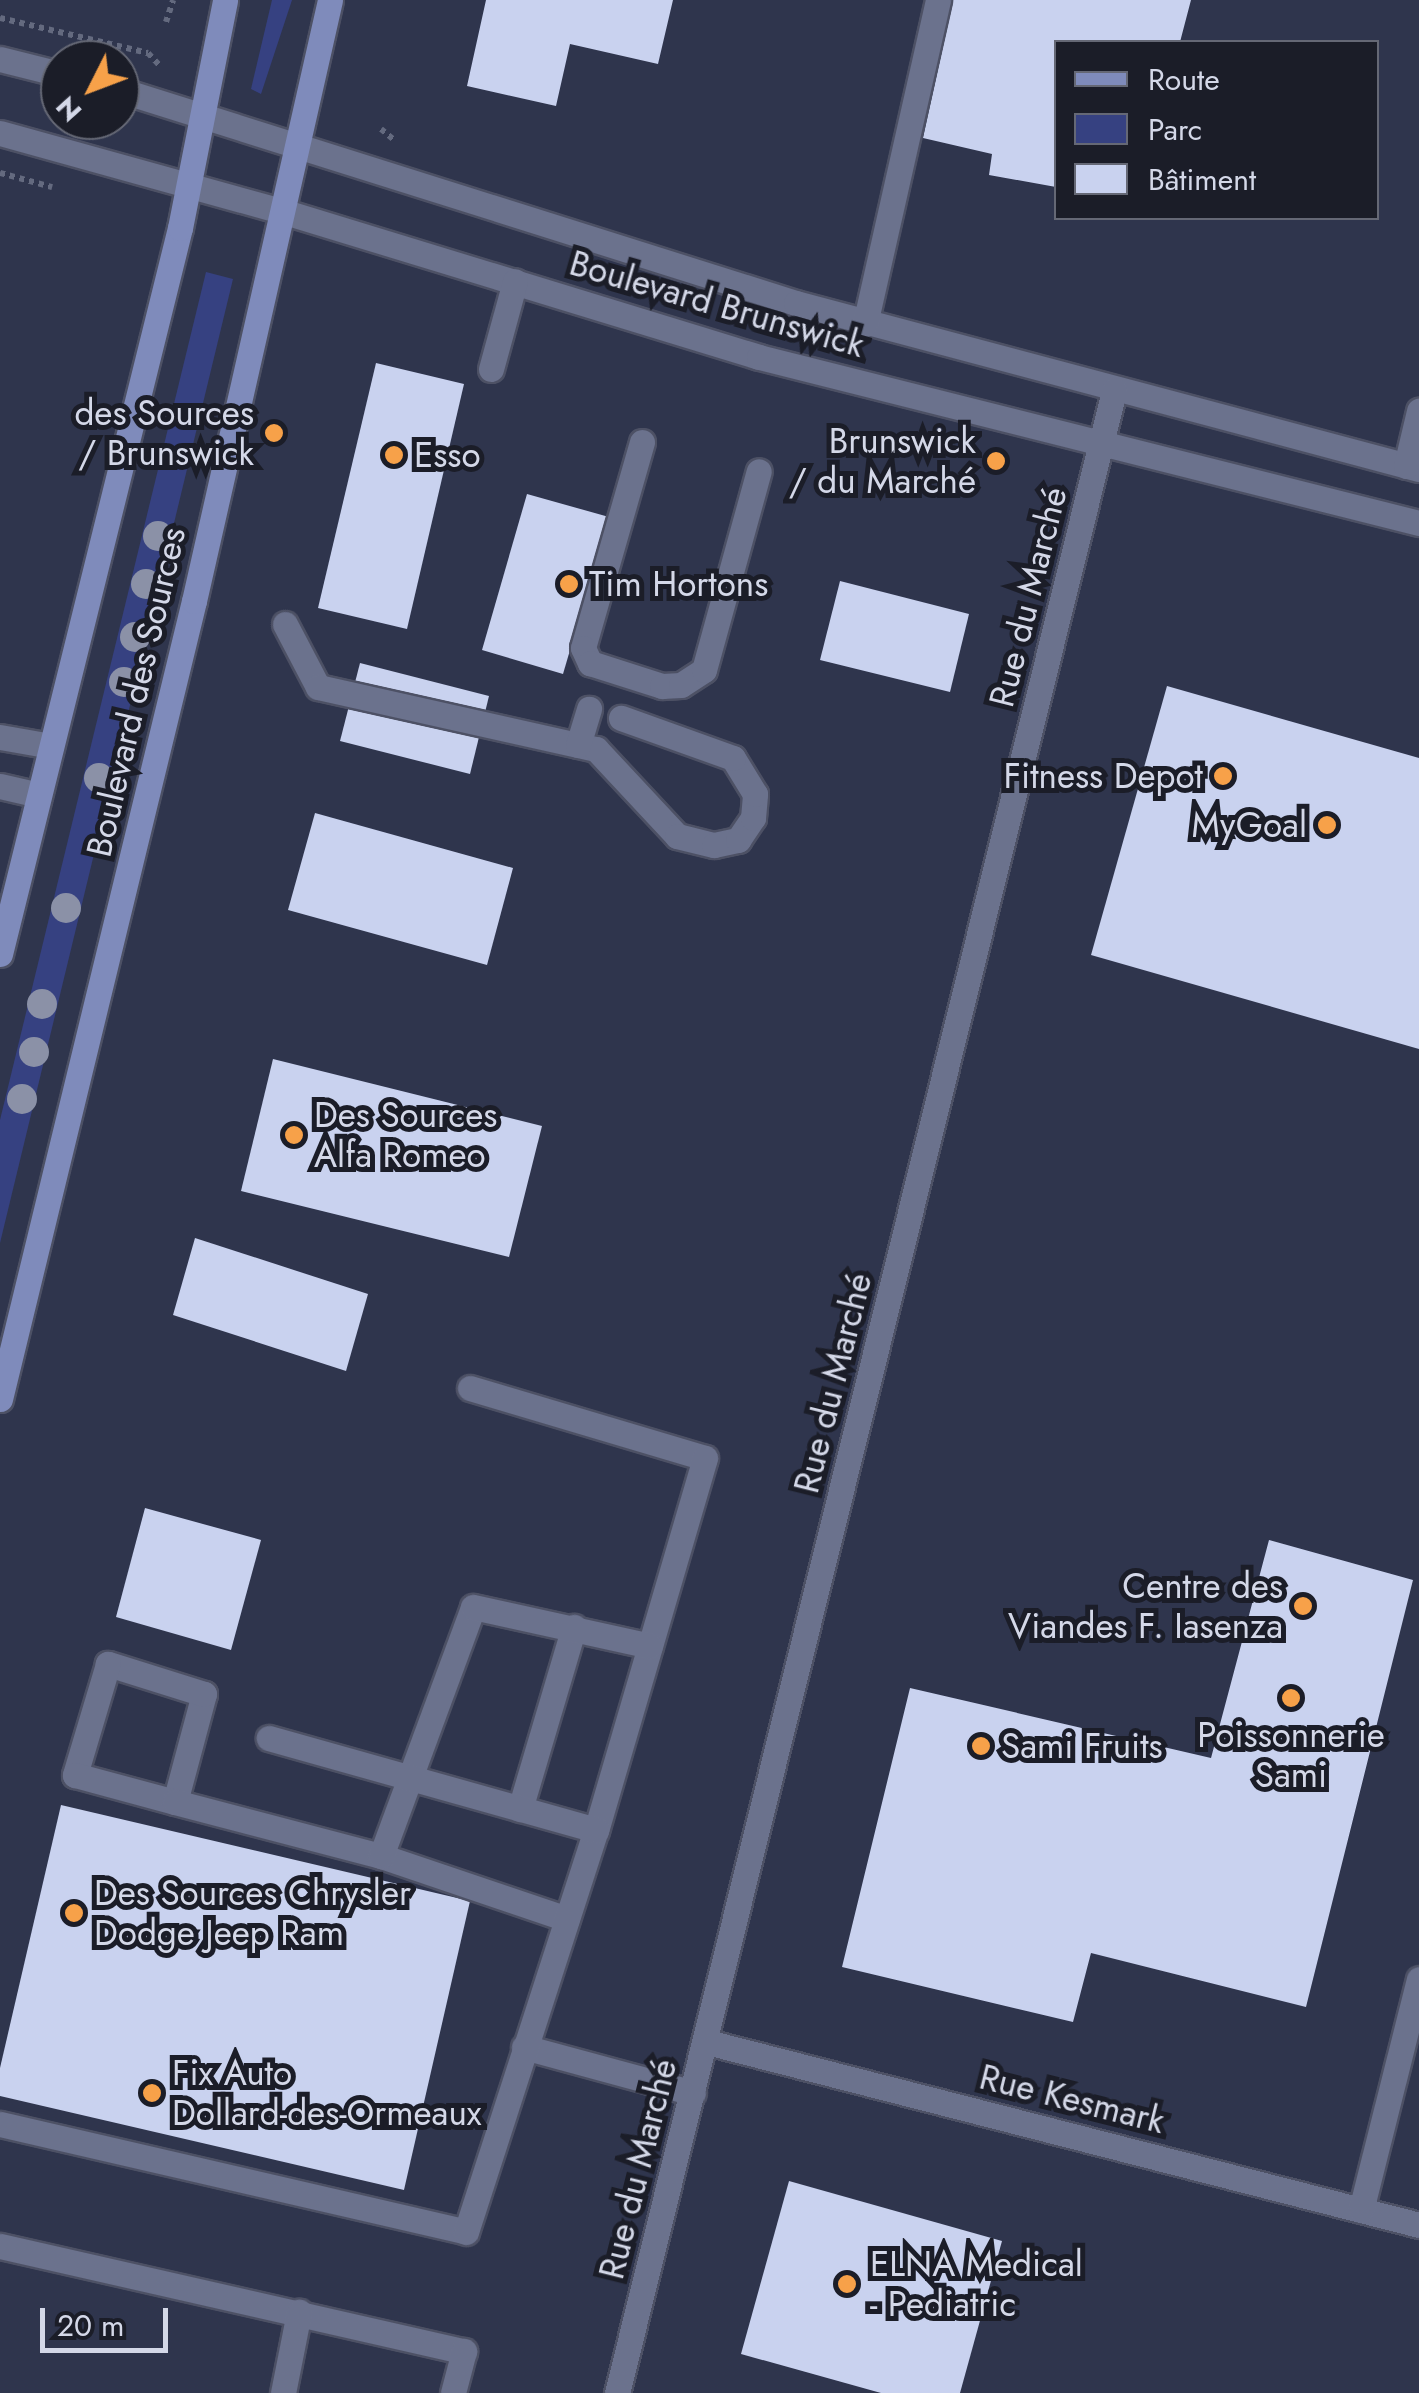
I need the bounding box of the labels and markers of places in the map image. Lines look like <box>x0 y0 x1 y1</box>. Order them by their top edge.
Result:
place label: des Sources / Brunswick <box>74 392 254 474</box>
place label: Brunswick / du Marché <box>789 420 976 502</box>
marker: des Sources / Brunswick <box>263 422 285 444</box>
place label: Esso <box>414 434 481 476</box>
marker: Esso <box>383 444 405 466</box>
marker: Brunswick / du Marché <box>985 450 1007 472</box>
place label: Tim Hortons <box>589 563 768 605</box>
marker: Tim Hortons <box>558 573 580 595</box>
place label: Fitness Depot <box>1004 755 1203 797</box>
marker: Fitness Depot <box>1212 765 1234 787</box>
place label: MyGoal <box>1192 804 1307 846</box>
marker: MyGoal <box>1316 814 1338 836</box>
place label: Des Sources Alfa Romeo <box>314 1094 497 1176</box>
marker: Des Sources Alfa Romeo <box>283 1124 305 1146</box>
place label: Centre des Viandes F. Iasenza <box>1008 1565 1283 1647</box>
marker: Centre des Viandes F. Iasenza <box>1292 1595 1314 1617</box>
marker: Poissonnerie Sami <box>1280 1687 1302 1709</box>
place label: Poissonnerie Sami <box>1197 1714 1385 1796</box>
place label: Sami Fruits <box>1001 1725 1163 1767</box>
marker: Sami Fruits <box>970 1735 992 1757</box>
place label: Des Sources Chrysler Dodge Jeep Ram <box>94 1872 411 1954</box>
marker: Des Sources Chrysler Dodge Jeep Ram <box>63 1902 85 1924</box>
place label: Fix Auto Dollard-des-Ormeaux <box>172 2052 481 2134</box>
marker: Fix Auto Dollard-des-Ormeaux <box>141 2082 163 2104</box>
place label: ELNA Medical - Pediatric <box>870 2243 1083 2325</box>
marker: ELNA Medical - Pediatric <box>834 2271 860 2297</box>

